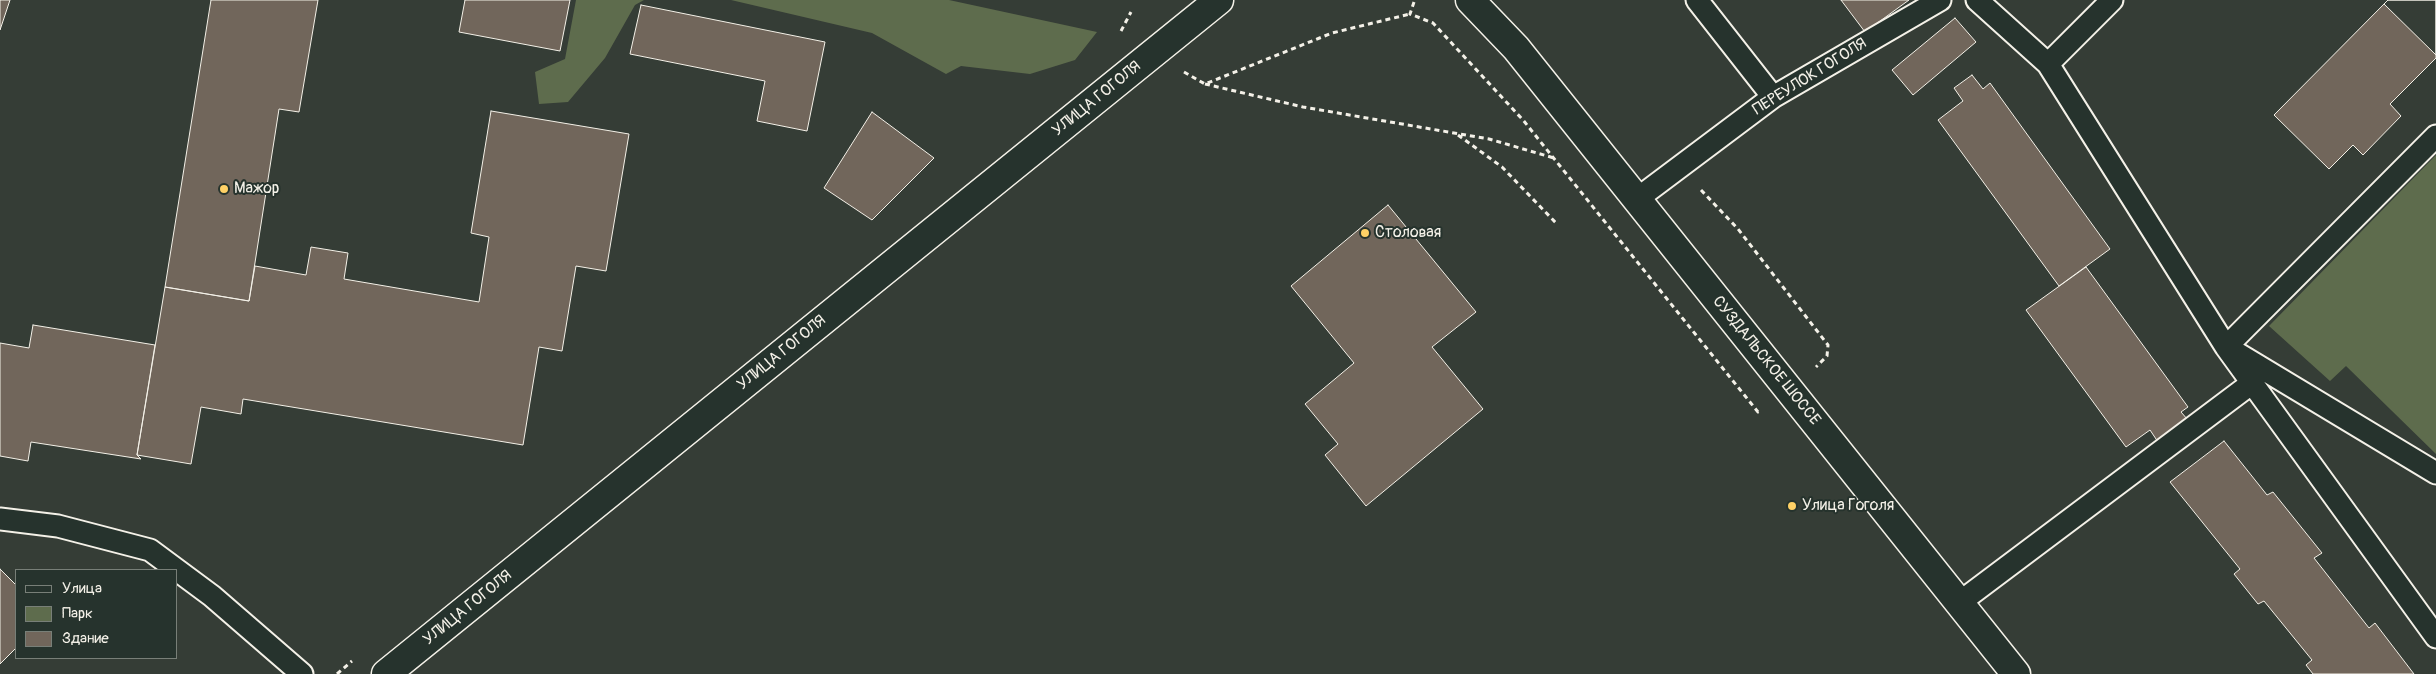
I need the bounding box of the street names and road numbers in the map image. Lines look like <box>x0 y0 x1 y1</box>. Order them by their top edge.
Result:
street label: ПЕРЕУЛОК ГОГОЛЯ <box>1749 34 1871 120</box>
street label: УЛИЦА ГОГОЛЯ <box>1049 57 1145 141</box>
street label: СУЗДАЛЬСКОЕ ШОССЕ <box>1708 293 1824 429</box>
street label: УЛИЦА ГОГОЛЯ <box>734 311 830 395</box>
street label: УЛИЦА ГОГОЛЯ <box>420 566 516 650</box>

